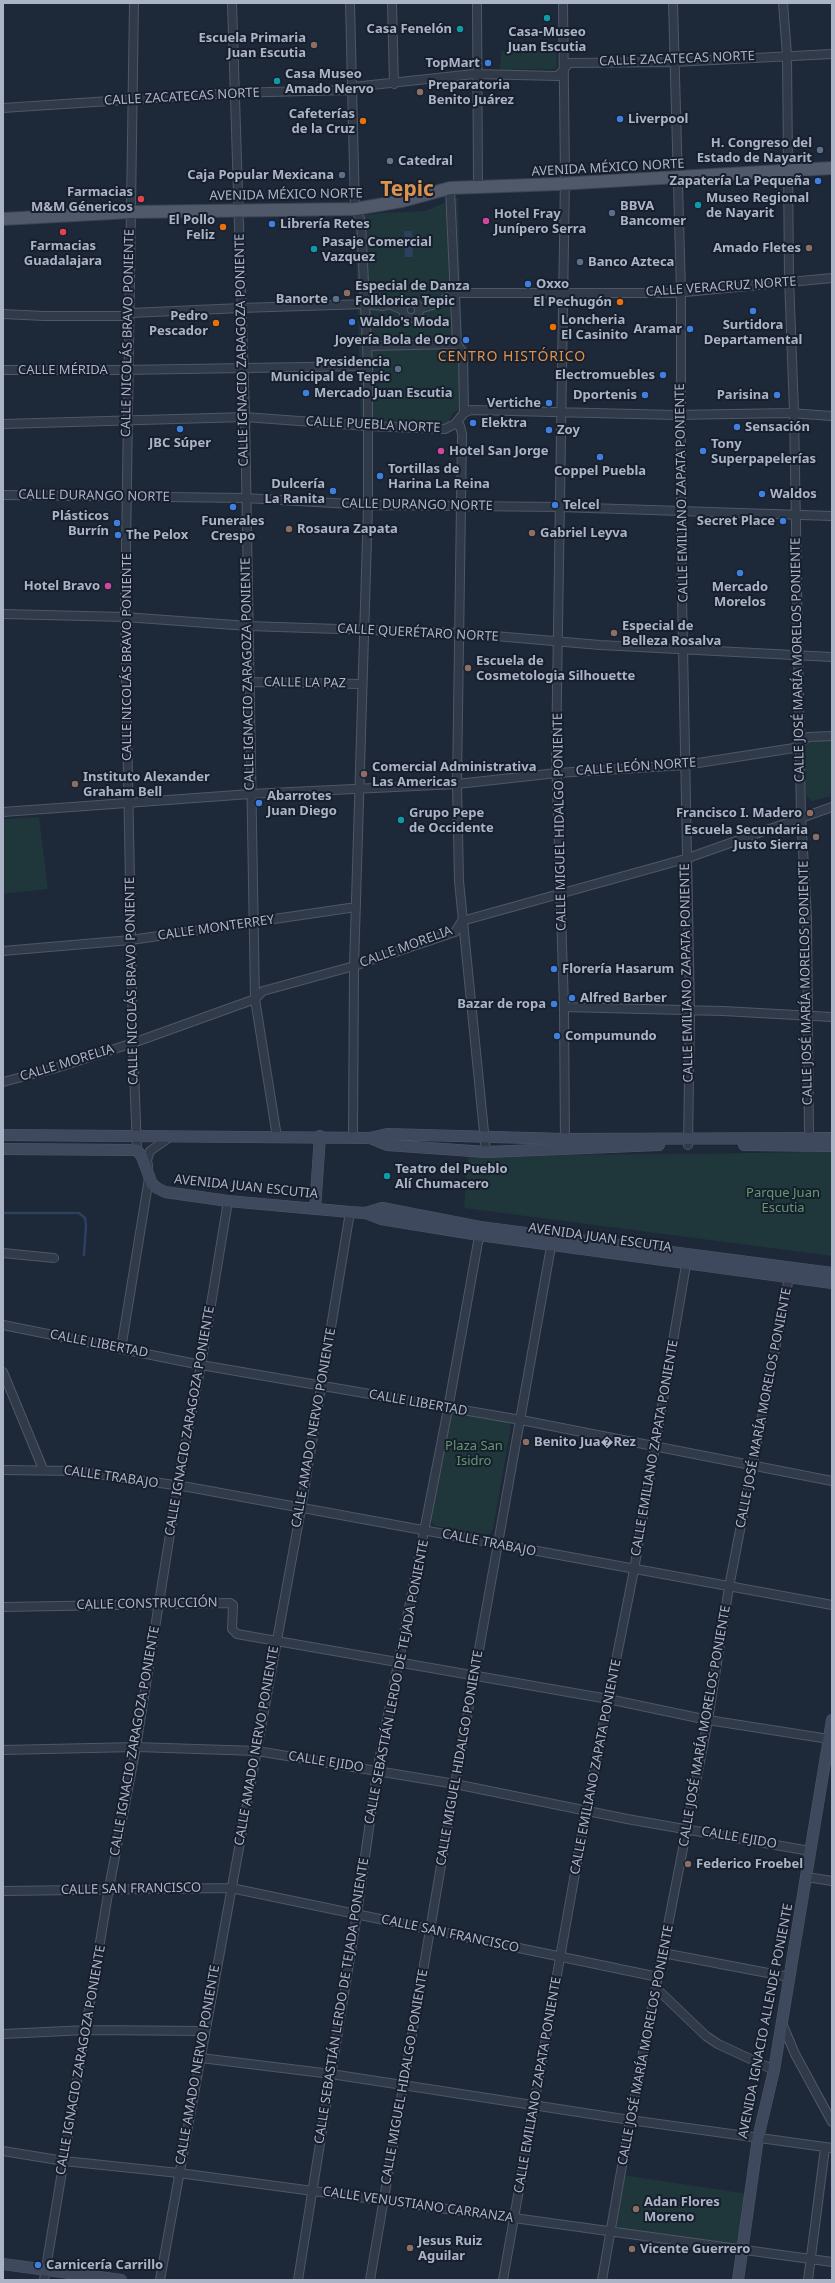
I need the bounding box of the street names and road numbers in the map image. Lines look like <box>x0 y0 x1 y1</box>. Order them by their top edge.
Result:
street label: CALLE ZACATECAS NORTE <box>599 48 755 70</box>
street label: CALLE ZACATECAS NORTE <box>104 85 260 109</box>
street label: AVENIDA MÉXICO NORTE <box>531 156 685 180</box>
street label: AVENIDA MÉXICO NORTE <box>209 186 363 204</box>
street label: CALLE NICOLÁS BRAVO PONIENTE <box>118 229 138 437</box>
street label: CALLE IGNACIO ZARAGOZA PONIENTE <box>232 233 252 467</box>
street label: CALLE VERACRUZ NORTE <box>645 274 797 300</box>
street label: CALLE MÉRIDA <box>18 362 108 378</box>
street label: CALLE EMILIANO ZAPATA PONIENTE <box>672 383 692 603</box>
street label: CALLE PUEBLA NORTE <box>305 414 441 436</box>
street label: CALLE DURANGO NORTE <box>18 487 170 505</box>
street label: CALLE DURANGO NORTE <box>341 496 493 514</box>
street label: CALLE JOSÉ MARÍA MORELOS PONIENTE <box>788 537 808 783</box>
street label: CALLE NICOLÁS BRAVO PONIENTE <box>119 553 135 761</box>
street label: CALLE IGNACIO ZARAGOZA PONIENTE <box>238 557 258 791</box>
street label: CALLE QUERÉTARO NORTE <box>337 621 499 645</box>
street label: CALLE LA PAZ <box>264 674 346 692</box>
street label: CALLE MIGUEL HIDALGO PONIENTE <box>550 713 570 931</box>
street label: CALLE LEÓN NORTE <box>575 755 697 779</box>
street label: CALLE JOSÉ MARÍA MORELOS PONIENTE <box>796 860 816 1106</box>
street label: CALLE EMILIANO ZAPATA PONIENTE <box>677 863 697 1083</box>
street label: CALLE NICOLÁS BRAVO PONIENTE <box>122 877 142 1085</box>
street label: CALLE MONTERREY <box>157 912 275 944</box>
street label: CALLE MORELIA <box>358 923 454 971</box>
street label: CALLE MORELIA <box>18 1041 116 1085</box>
street label: AVENIDA JUAN ESCUTIA <box>173 1172 319 1202</box>
street label: AVENIDA JUAN ESCUTIA <box>527 1220 673 1256</box>
street label: CALLE JOSÉ MARÍA MORELOS PONIENTE <box>733 1286 795 1530</box>
street label: CALLE IGNACIO ZARAGOZA PONIENTE <box>162 1305 218 1537</box>
street label: CALLE LIBERTAD <box>49 1327 149 1361</box>
street label: CALLE AMADO NERVO PONIENTE <box>289 1327 339 1529</box>
street label: CALLE EMILIANO ZAPATA PONIENTE <box>628 1339 682 1557</box>
street label: CALLE LIBERTAD <box>367 1387 469 1419</box>
street label: CALLE TRABAJO <box>63 1463 159 1491</box>
street label: CALLE TRABAJO <box>441 1526 537 1560</box>
street label: CALLE SEBASTIÁN LERDO DE TEJADA PONIENTE <box>362 1538 432 1826</box>
street label: CALLE CONSTRUCCIÓN <box>76 1595 218 1613</box>
street label: CALLE JOSÉ MARÍA MORELOS PONIENTE <box>676 1604 734 1848</box>
street label: CALLE IGNACIO ZARAGOZA PONIENTE <box>107 1625 163 1857</box>
street label: CALLE AMADO NERVO PONIENTE <box>232 1645 282 1847</box>
street label: CALLE MIGUEL HIDALGO PONIENTE <box>433 1649 487 1867</box>
street label: CALLE EMILIANO ZAPATA PONIENTE <box>567 1658 625 1876</box>
street label: CALLE EJIDO <box>287 1748 365 1776</box>
street label: CALLE EJIDO <box>700 1824 778 1852</box>
street label: CALLE SEBASTIÁN LERDO DE TEJADA PONIENTE <box>312 1857 372 2145</box>
street label: CALLE SAN FRANCISCO <box>61 1880 201 1898</box>
street label: AVENIDA IGNACIO ALLENDE PONIENTE <box>736 1902 796 2140</box>
street label: CALLE SAN FRANCISCO <box>380 1912 520 1956</box>
street label: CALLE JOSÉ MARÍA MORELOS PONIENTE <box>615 1923 677 2167</box>
street label: CALLE IGNACIO ZARAGOZA PONIENTE <box>53 1944 109 2176</box>
street label: CALLE AMADO NERVO PONIENTE <box>173 1964 223 2166</box>
street label: CALLE MIGUEL HIDALGO PONIENTE <box>378 1968 432 2186</box>
street label: CALLE EMILIANO ZAPATA PONIENTE <box>511 1976 565 2194</box>
street label: CALLE VENUSTIANO CARRANZA <box>322 2184 514 2226</box>

